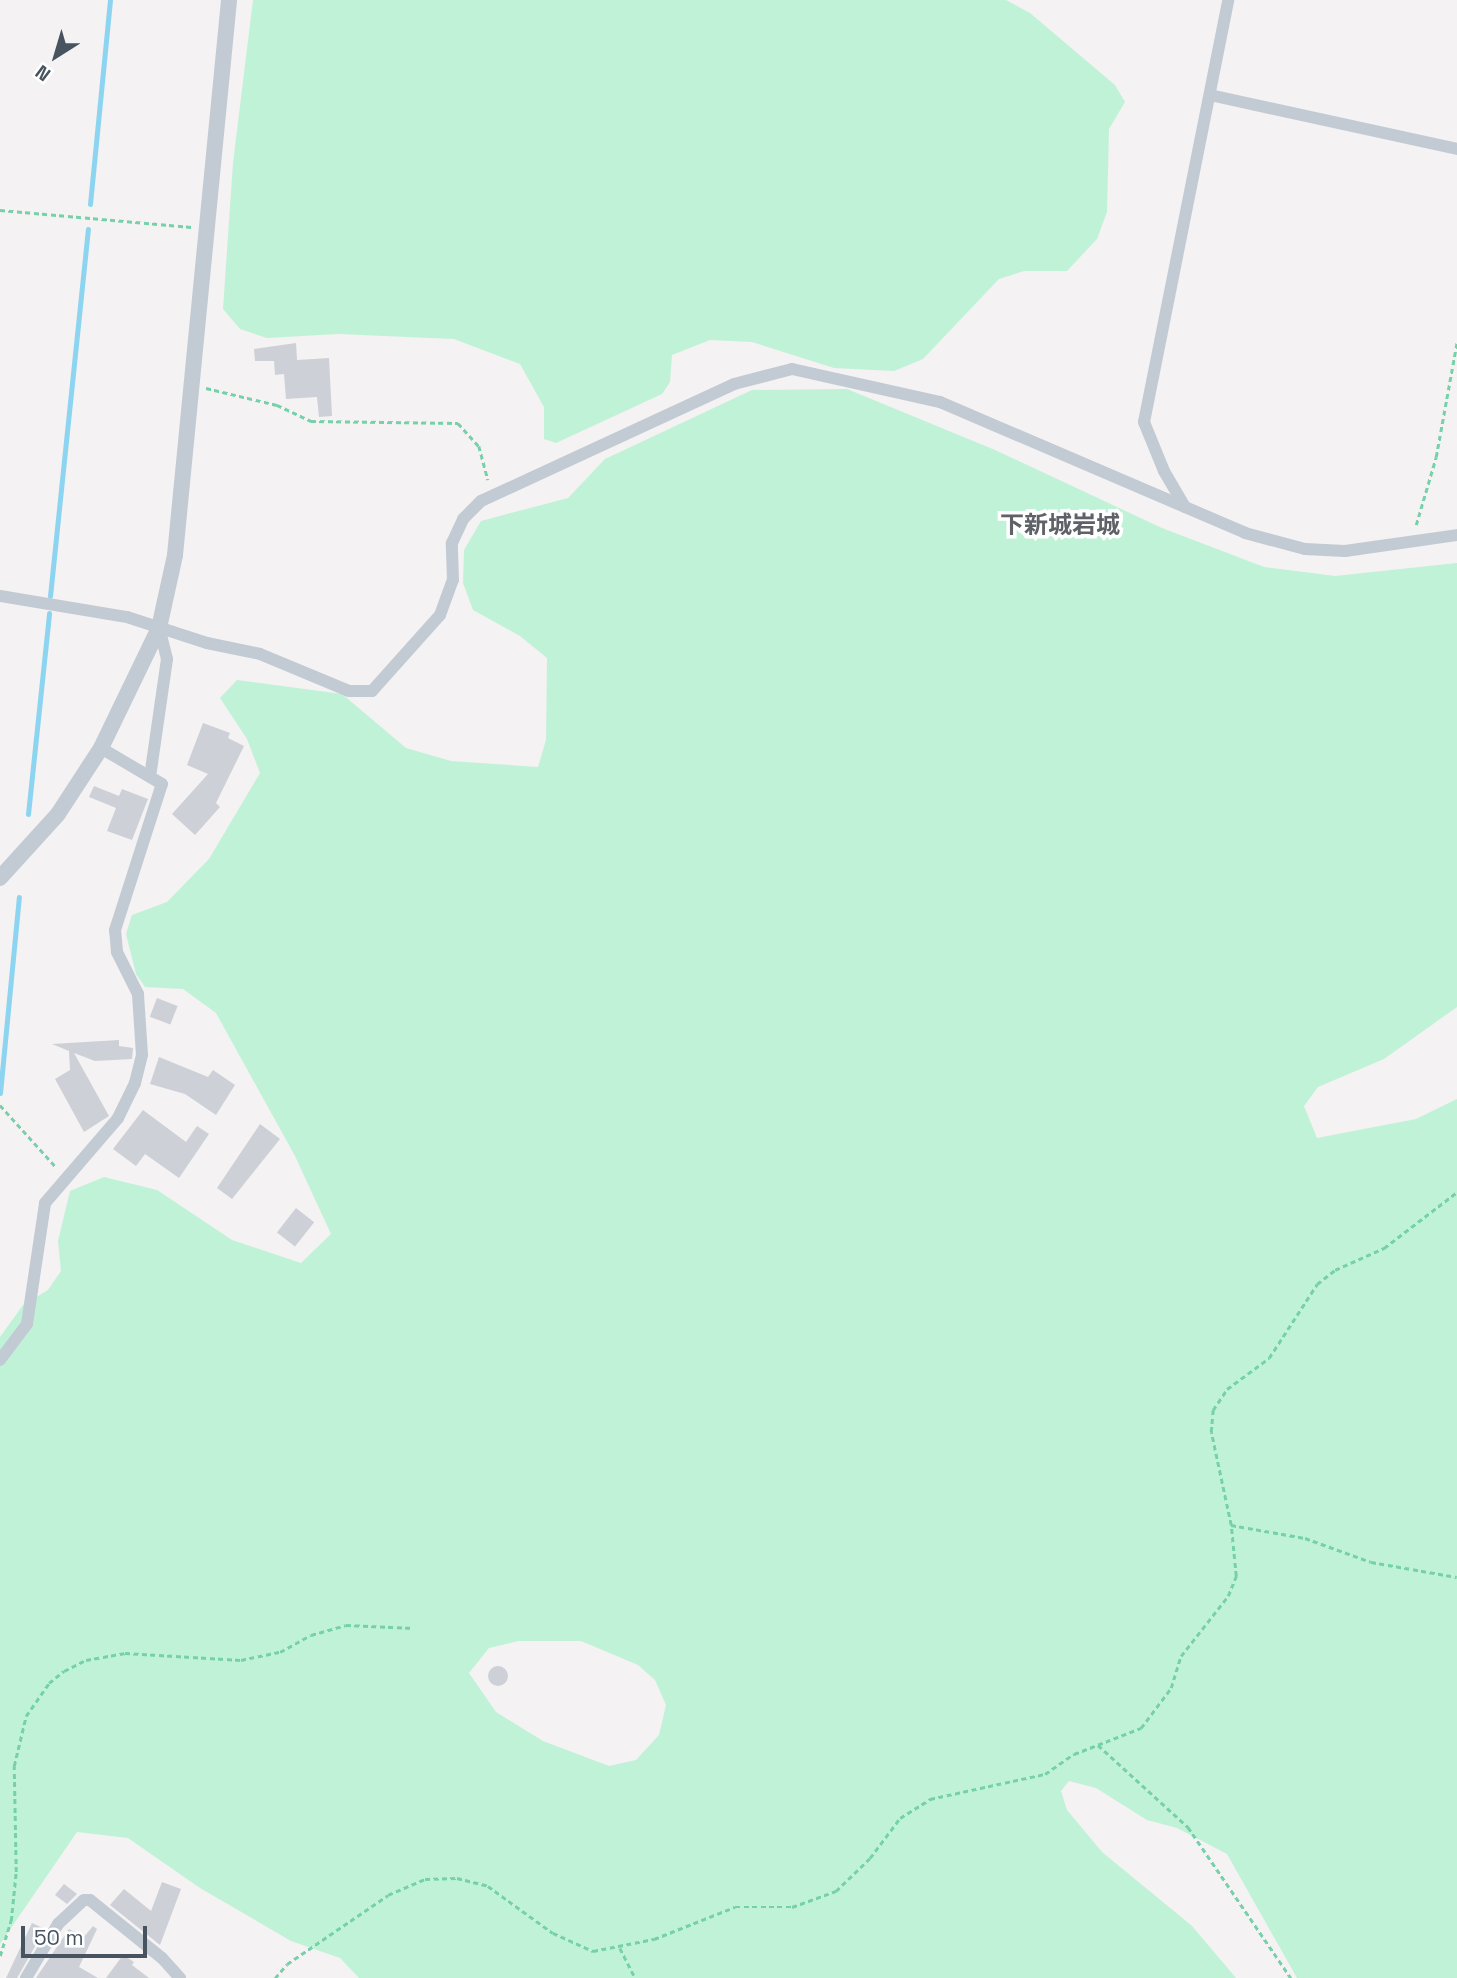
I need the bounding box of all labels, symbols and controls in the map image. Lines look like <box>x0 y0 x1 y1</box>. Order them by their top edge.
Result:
north arrow <box>21 21 91 91</box>
text: N <box>30 59 56 87</box>
district label: 下新城岩城 <box>1000 511 1120 539</box>
scale bar <box>24 1912 150 1956</box>
text: 50 m <box>34 1924 84 1951</box>

